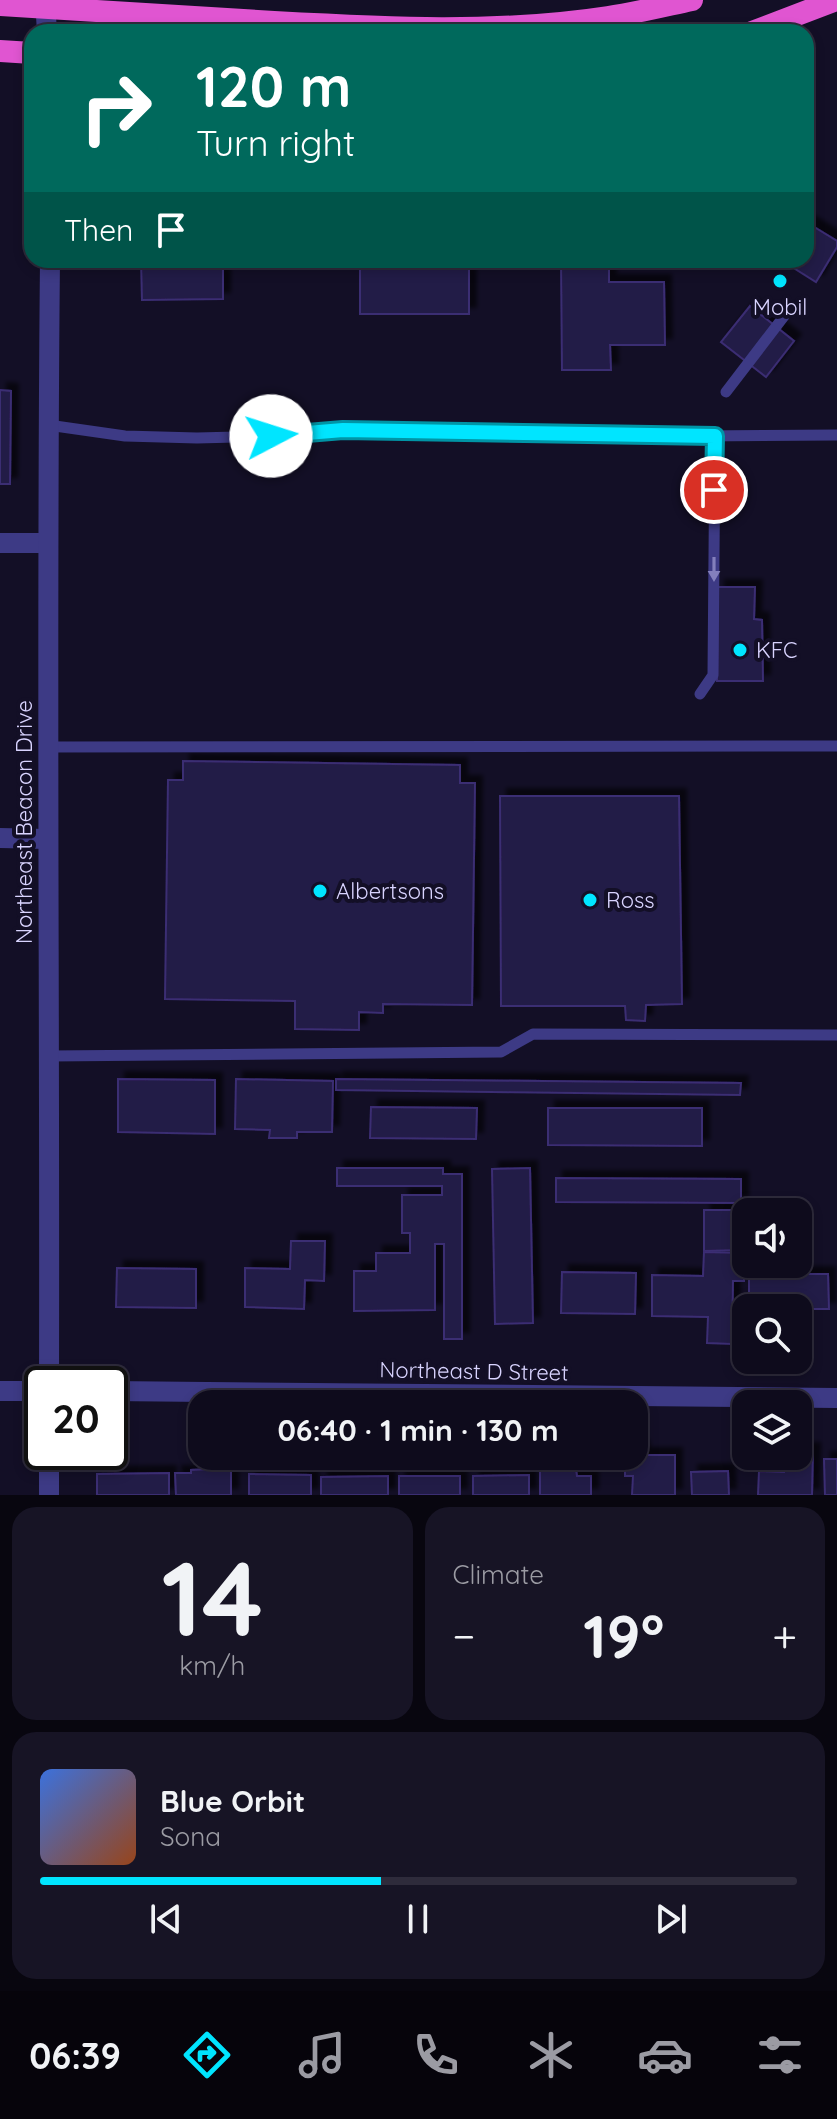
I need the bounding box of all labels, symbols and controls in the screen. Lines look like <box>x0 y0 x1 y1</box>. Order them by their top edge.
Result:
text: 120 m <box>196 51 351 121</box>
icon: right <box>64 56 168 160</box>
text: Turn right <box>196 120 355 165</box>
icon: arrive <box>149 208 193 252</box>
text: Then <box>64 211 133 249</box>
marker: Mobil <box>771 272 789 290</box>
place label: Mobil <box>753 293 807 321</box>
position arrow <box>229 394 313 478</box>
pin <box>680 456 748 524</box>
icon: arrive <box>692 468 736 512</box>
one-way arrow <box>707 557 720 582</box>
place label: KFC <box>756 636 797 664</box>
marker: KFC <box>731 641 749 659</box>
street label: Northeast Beacon Drive <box>10 700 38 944</box>
place label: Albertsons <box>336 877 444 905</box>
marker: Albertsons <box>311 882 329 900</box>
place label: Ross <box>606 886 655 914</box>
marker: Ross <box>581 891 599 909</box>
map controls <box>732 1198 812 1470</box>
button: sound <box>732 1198 812 1278</box>
button: search <box>732 1294 812 1374</box>
street label: Northeast D Street <box>379 1355 569 1387</box>
speed limit sign: 20 <box>24 1366 128 1470</box>
button: layers <box>732 1390 812 1470</box>
text: 06:40 · 1 min · 130 m <box>277 1411 559 1449</box>
text: 14 <box>161 1532 263 1662</box>
text: Climate <box>453 1558 544 1591</box>
text: 19° <box>583 1598 664 1673</box>
text: − <box>453 1608 475 1663</box>
text: + <box>772 1608 797 1663</box>
text: km/h <box>179 1649 245 1682</box>
text: Blue Orbit <box>160 1782 305 1820</box>
text: Sona <box>160 1820 221 1853</box>
icon: previous <box>144 1897 188 1941</box>
icon: pause <box>396 1897 440 1941</box>
icon: next <box>649 1897 693 1941</box>
icon: directions <box>179 2027 235 2083</box>
icon: music <box>294 2027 350 2083</box>
icon: phone <box>408 2027 464 2083</box>
icon: climate <box>523 2027 579 2083</box>
icon: car <box>637 2027 693 2083</box>
icon: filters <box>752 2027 808 2083</box>
text: 06:39 <box>29 2033 121 2078</box>

